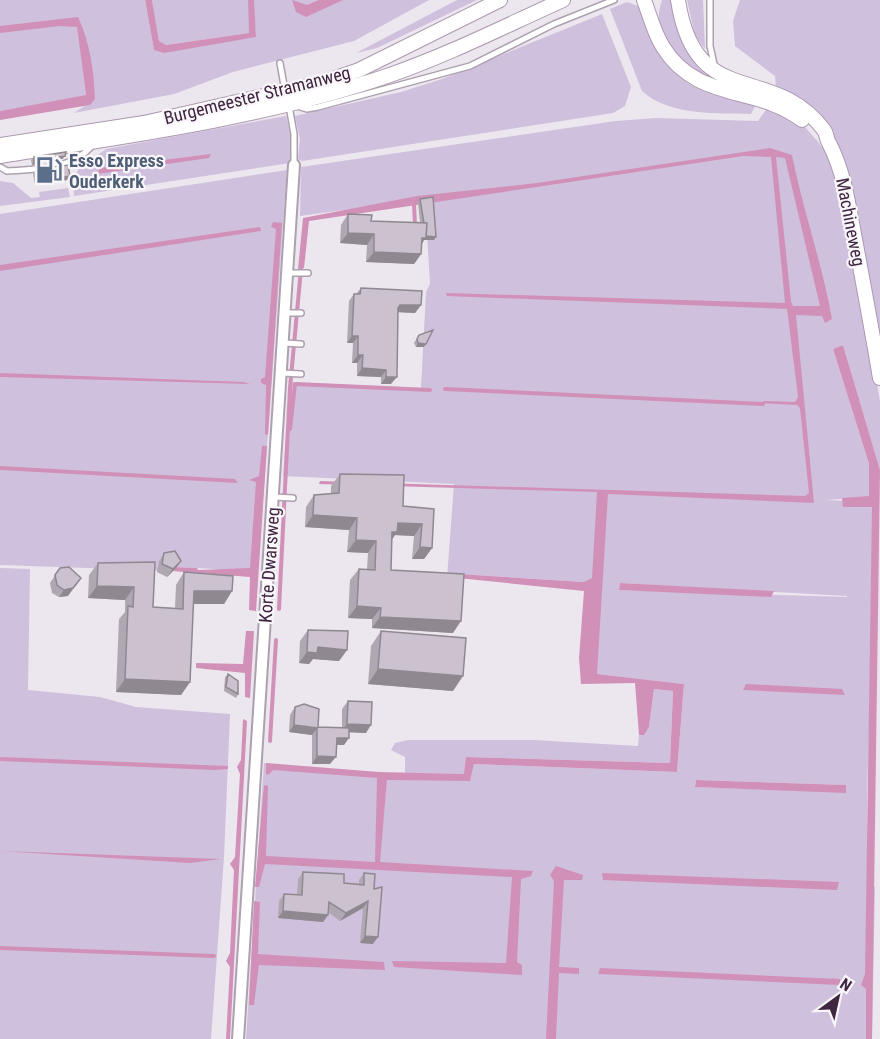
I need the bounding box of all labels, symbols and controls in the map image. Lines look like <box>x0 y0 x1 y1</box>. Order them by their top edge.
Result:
street label: Burgemeester Stramanweg <box>162 62 352 128</box>
place label: Esso Express Ouderkerk <box>69 150 164 192</box>
fuel station icon: Esso Express Ouderkerk <box>34 155 64 185</box>
street label: Machineweg <box>832 176 870 268</box>
street label: Korte Dwarsweg <box>254 507 284 623</box>
north arrow <box>808 967 868 1027</box>
text: N <box>837 974 855 995</box>

